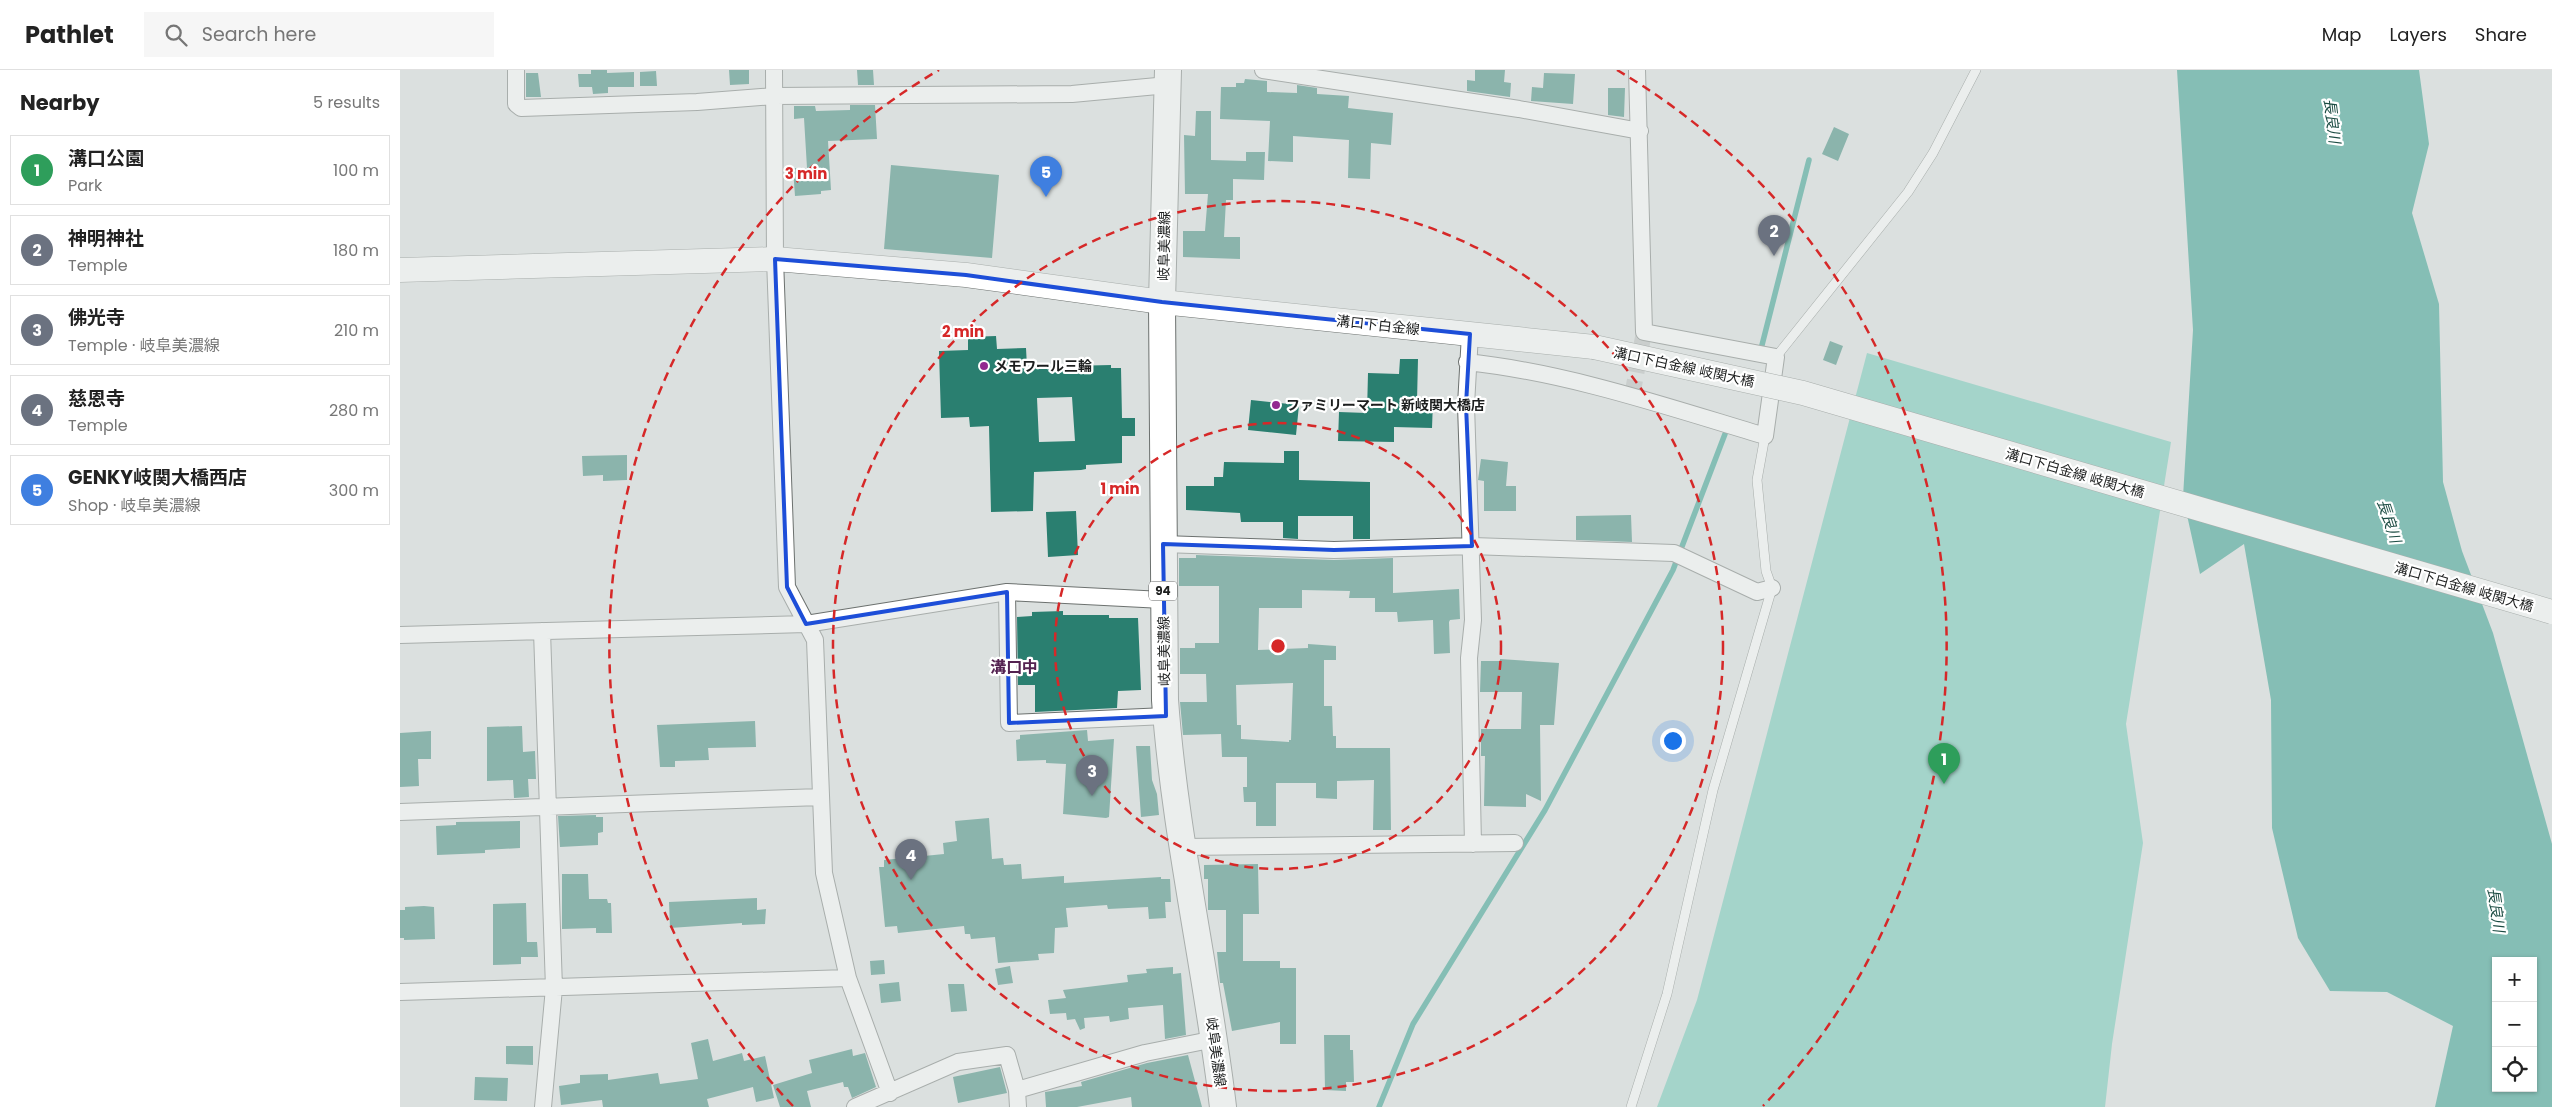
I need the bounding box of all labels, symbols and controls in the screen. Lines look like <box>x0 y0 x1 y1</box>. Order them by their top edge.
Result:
search box <box>144 12 494 57</box>
text: Pathlet <box>25 18 114 51</box>
icon: search <box>162 21 190 49</box>
text: Search here <box>202 21 316 48</box>
text: Map <box>2322 22 2362 47</box>
text: Layers <box>2390 22 2447 47</box>
text: Share <box>2475 22 2527 47</box>
text: Nearby <box>20 88 100 117</box>
text: 5 results <box>313 91 380 114</box>
water label: 長良川 <box>2319 97 2346 147</box>
text: 溝口公園 <box>68 145 144 172</box>
pin: 5 <box>1030 156 1062 197</box>
text: 1 <box>34 159 40 182</box>
text: 100 m <box>333 159 379 182</box>
text: 3 min <box>785 163 827 184</box>
text: Park <box>68 174 102 197</box>
street label: 岐阜美濃線 <box>1153 211 1175 281</box>
pin: 2 <box>1758 215 1790 256</box>
text: 神明神社 <box>68 225 144 252</box>
text: 2 <box>32 239 42 262</box>
text: 180 m <box>333 239 379 262</box>
text: Temple <box>68 254 128 277</box>
text: 佛光寺 <box>68 304 125 331</box>
street label: 溝口下白金線 <box>1335 311 1421 339</box>
text: 3 <box>32 319 42 342</box>
text: 210 m <box>334 319 379 342</box>
text: 2 min <box>942 321 984 342</box>
text: Temple · 岐阜美濃線 <box>68 334 220 357</box>
street label: 溝口下白金線 岐関大橋 <box>1612 342 1756 392</box>
place label: メモワール三輪 <box>994 356 1092 376</box>
marker: メモワール三輪 <box>978 360 990 372</box>
text: 慈恩寺 <box>68 385 125 412</box>
place label: ファミリーマート 新岐関大橋店 <box>1286 395 1485 415</box>
text: 4 <box>32 399 42 422</box>
text: 280 m <box>329 399 379 422</box>
marker: ファミリーマート 新岐関大橋店 <box>1270 399 1282 411</box>
text: Temple <box>68 414 128 437</box>
street label: 溝口下白金線 岐関大橋 <box>2003 444 2147 502</box>
text: GENKY岐関大橋西店 <box>68 464 247 491</box>
text: 1 min <box>1100 478 1140 499</box>
text: 5 <box>32 479 42 502</box>
text: 300 m <box>329 479 379 502</box>
text: Shop · 岐阜美濃線 <box>68 494 201 517</box>
water label: 長良川 <box>2373 496 2407 547</box>
street label: 溝口下白金線 岐関大橋 <box>2392 558 2536 616</box>
road number: 94 <box>1149 582 1177 600</box>
street label: 岐阜美濃線 <box>1153 616 1175 686</box>
centre of rings <box>1269 637 1287 655</box>
district label: 溝口中 <box>990 656 1038 679</box>
your location <box>1660 728 1686 754</box>
pin: 1 <box>1928 743 1960 784</box>
pin: 3 <box>1076 755 1108 796</box>
pin: 4 <box>895 839 927 880</box>
water label: 長良川 <box>2483 886 2510 936</box>
map controls <box>2492 957 2537 1092</box>
button: + <box>2492 957 2537 1002</box>
button: − <box>2492 1002 2537 1047</box>
street label: 岐阜美濃線 <box>1201 1016 1231 1088</box>
button: locate <box>2492 1047 2537 1092</box>

